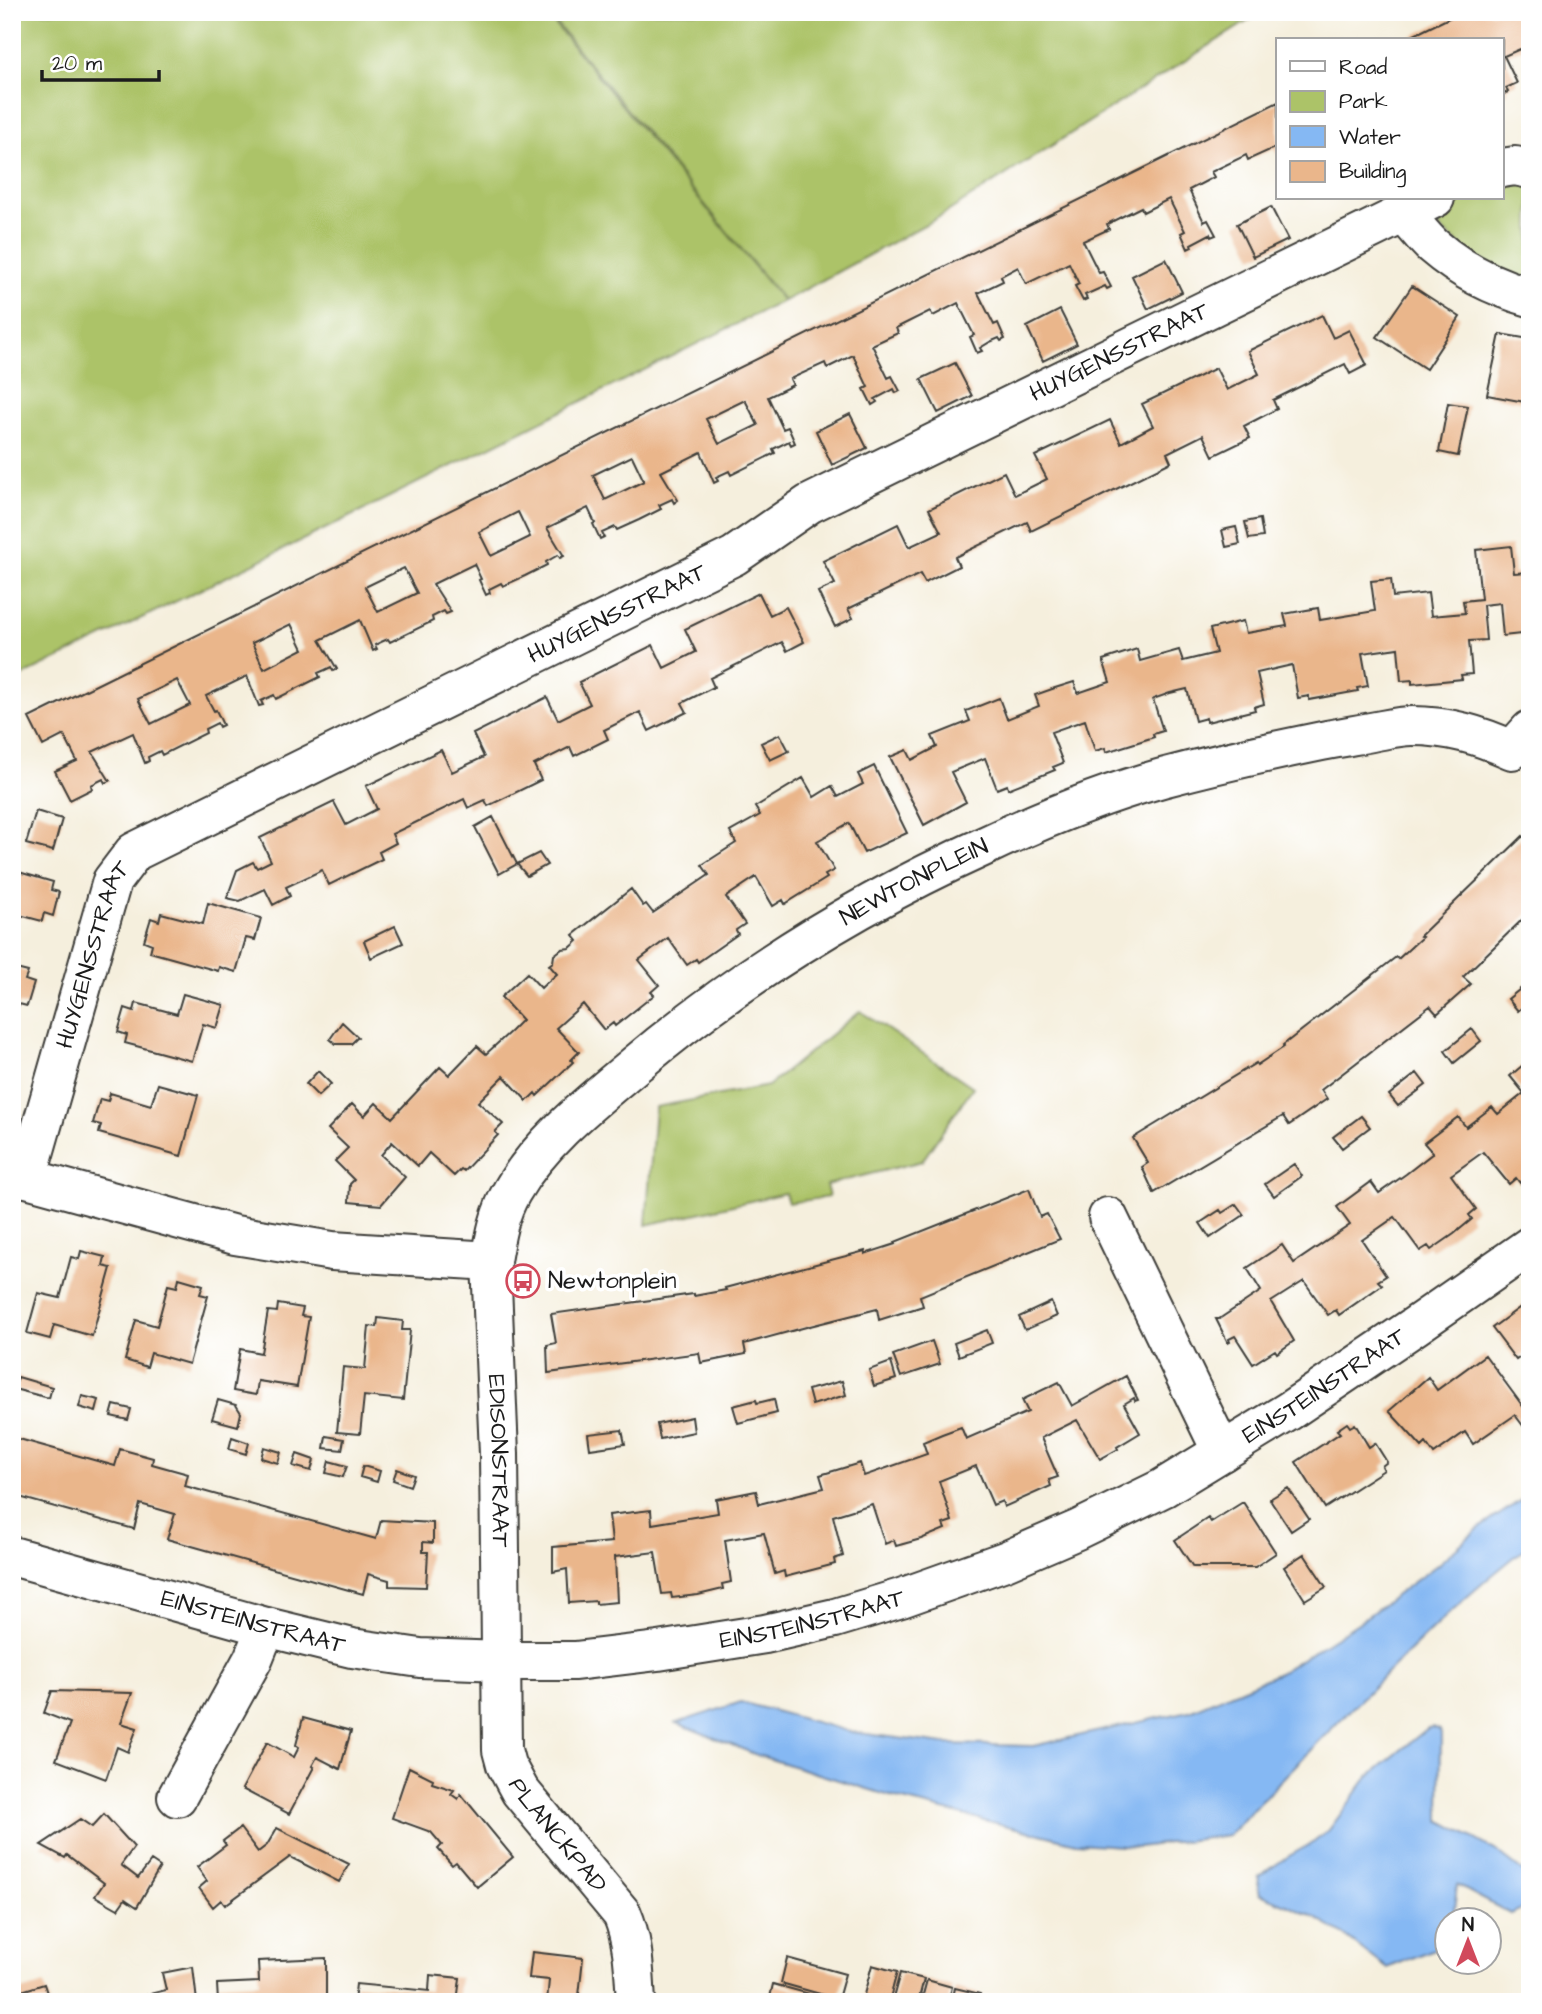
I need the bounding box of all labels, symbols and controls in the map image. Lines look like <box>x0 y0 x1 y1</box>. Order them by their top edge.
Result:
scale bar <box>42 38 159 82</box>
legend <box>1276 38 1504 200</box>
text: 20 m <box>52 49 103 78</box>
text: Road <box>1339 53 1387 82</box>
text: Park <box>1339 87 1388 116</box>
text: Water <box>1339 123 1401 152</box>
text: Building <box>1339 157 1407 188</box>
street label: HUYGENSSTRAAT <box>1024 294 1215 410</box>
street label: HUYGENSSTRAAT <box>522 555 712 672</box>
street label: NEWTONPLEIN <box>834 830 994 934</box>
street label: HUYGENSSTRAAT <box>48 853 139 1053</box>
bus stop icon: Newtonplein <box>504 1262 542 1300</box>
place label: Newtonplein <box>548 1264 676 1298</box>
street label: EINSTEINSTRAAT <box>1236 1320 1413 1452</box>
street label: EDISONSTRAAT <box>479 1374 517 1548</box>
street label: EINSTEINSTRAAT <box>157 1581 349 1663</box>
street label: EINSTEINSTRAAT <box>717 1581 909 1658</box>
street label: PLANCKPAD <box>499 1772 615 1900</box>
north arrow <box>1434 1906 1504 1976</box>
text: N <box>1462 1912 1474 1939</box>

